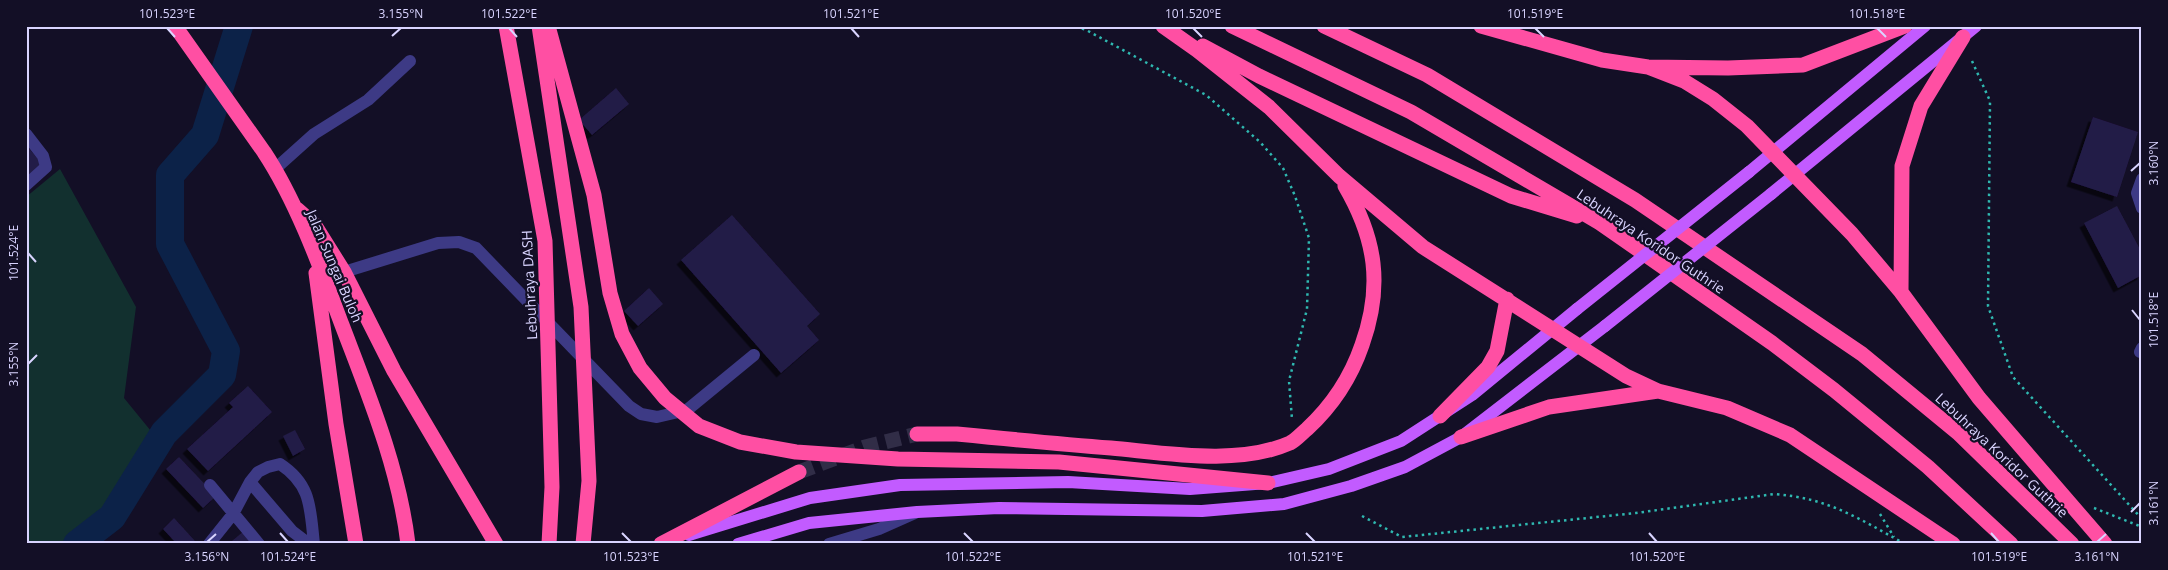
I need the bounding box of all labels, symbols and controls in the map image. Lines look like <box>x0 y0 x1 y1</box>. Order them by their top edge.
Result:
text: 101.523°E <box>139 5 195 22</box>
text: 3.155°N <box>379 5 423 22</box>
text: 101.522°E <box>481 5 537 22</box>
text: 101.521°E <box>823 5 879 22</box>
text: 101.520°E <box>1165 5 1221 22</box>
text: 101.519°E <box>1507 5 1563 22</box>
text: 101.518°E <box>1849 5 1905 22</box>
text: 3.160°N <box>2145 141 2162 185</box>
street label: Lebuhraya Koridor Guthrie <box>1573 184 1729 298</box>
street label: Jalan Sungai Buloh <box>302 205 367 325</box>
text: 101.524°E <box>5 225 22 281</box>
street label: Lebuhraya DASH <box>517 230 541 340</box>
text: 101.518°E <box>2145 292 2162 348</box>
text: 3.155°N <box>5 342 22 386</box>
street label: Lebuhraya Koridor Guthrie <box>1932 388 2073 522</box>
text: 3.161°N <box>2145 481 2162 525</box>
text: 3.156°N <box>185 548 229 565</box>
text: 101.524°E <box>260 548 316 565</box>
text: 101.523°E <box>603 548 659 565</box>
text: 101.522°E <box>945 548 1001 565</box>
text: 101.521°E <box>1287 548 1343 565</box>
text: 101.520°E <box>1629 548 1685 565</box>
text: 101.519°E <box>1971 548 2027 565</box>
text: 3.161°N <box>2075 548 2119 565</box>

